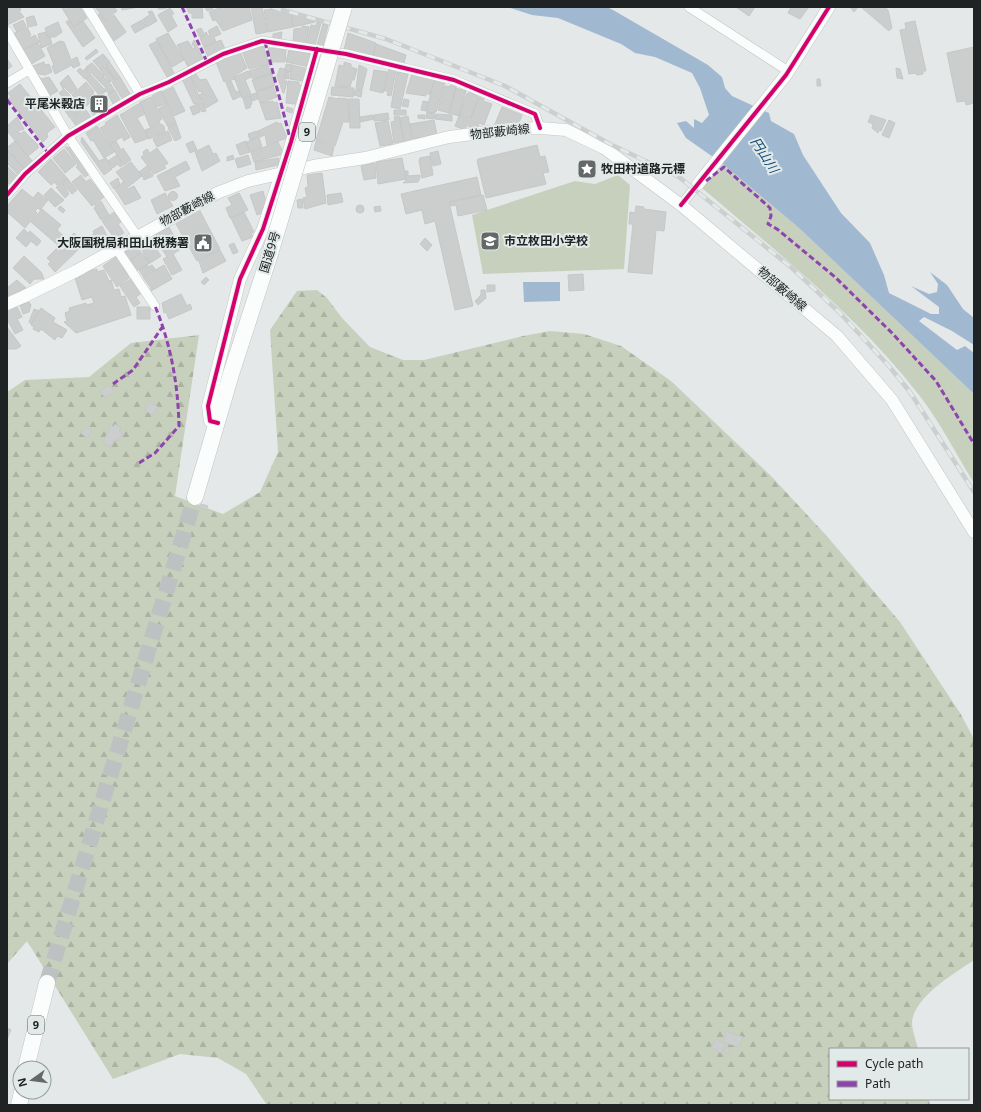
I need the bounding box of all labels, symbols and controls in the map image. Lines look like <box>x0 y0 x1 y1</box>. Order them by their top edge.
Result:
building icon: 平尾米穀店 <box>88 93 110 115</box>
place label: 平尾米穀店 <box>25 95 85 112</box>
street label: 物部藪崎線 <box>469 120 531 143</box>
road number: 9 <box>299 123 315 141</box>
water label: 円山川 <box>747 134 784 178</box>
place icon: 牧田村道路元標 <box>576 158 598 180</box>
place label: 牧田村道路元標 <box>601 160 685 177</box>
street label: 物部藪崎線 <box>156 187 217 230</box>
street label: 国道9号 <box>255 229 284 275</box>
school or university icon: 市立枚田小学校 <box>479 230 501 252</box>
public building icon: 大阪国税局和田山税務署 <box>192 232 214 254</box>
place label: 市立枚田小学校 <box>504 232 588 249</box>
place label: 大阪国税局和田山税務署 <box>57 234 189 251</box>
street label: 物部藪崎線 <box>754 263 811 315</box>
road number: 9 <box>28 1016 44 1034</box>
legend <box>829 1048 969 1100</box>
text: Cycle path <box>865 1055 923 1072</box>
north arrow <box>12 1060 52 1100</box>
text: Path <box>865 1075 891 1092</box>
text: N <box>13 1076 30 1089</box>

